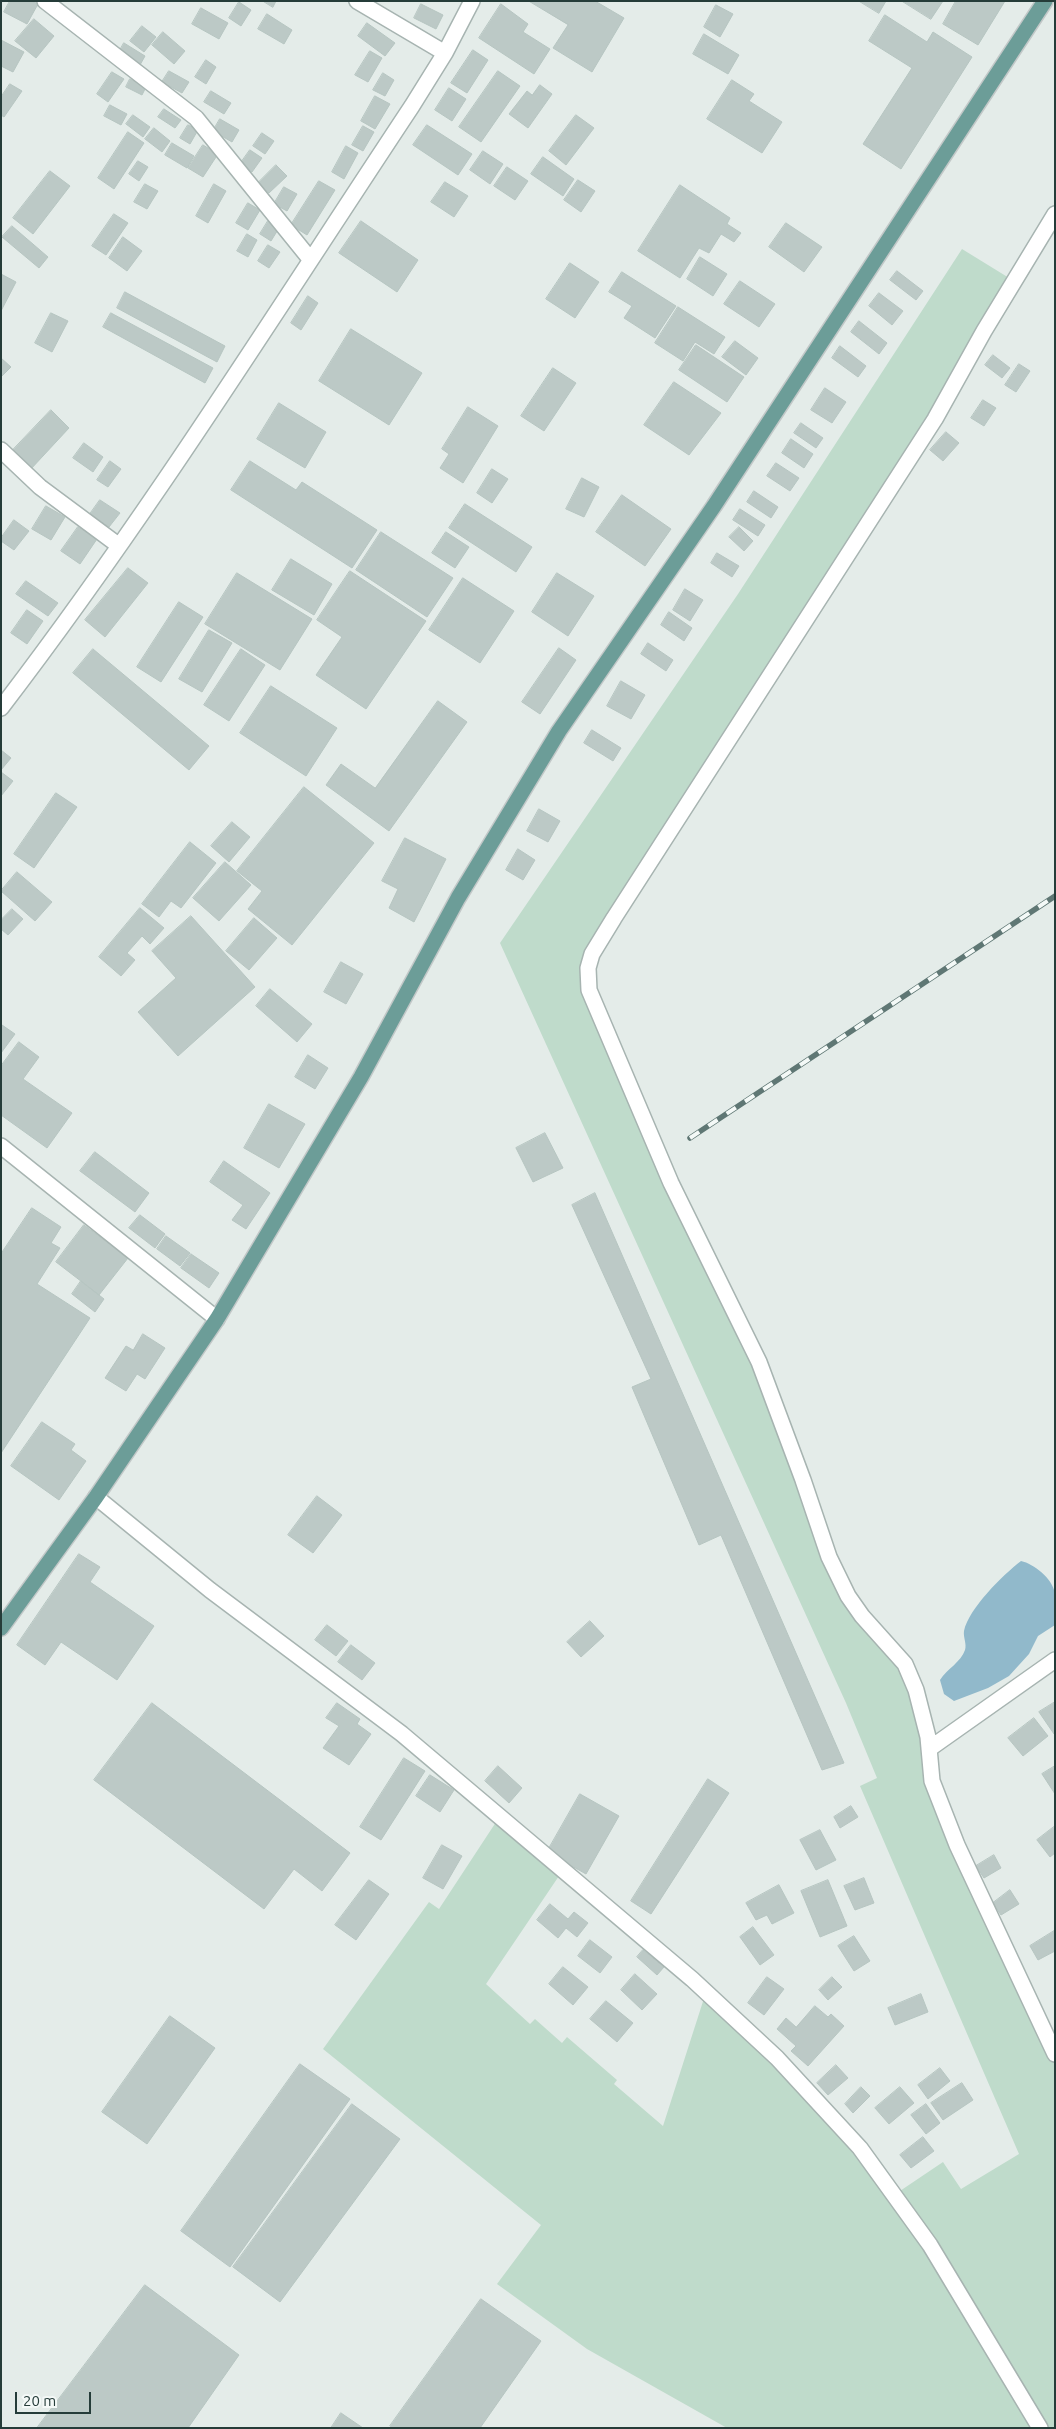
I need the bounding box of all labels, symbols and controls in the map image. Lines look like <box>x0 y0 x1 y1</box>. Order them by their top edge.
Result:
scale bar <box>18 2382 94 2414</box>
text: 20 m <box>23 2392 56 2409</box>

